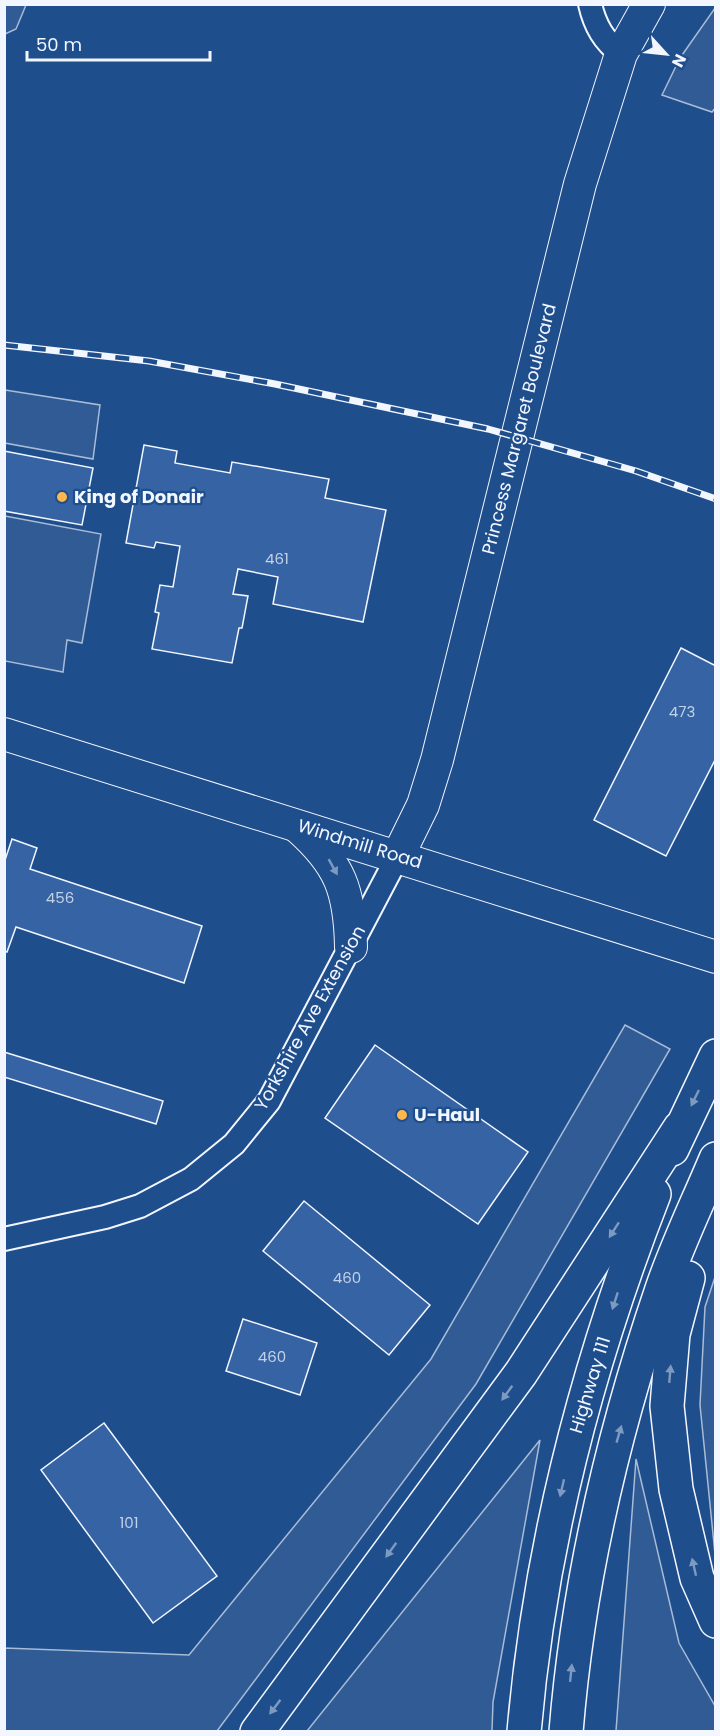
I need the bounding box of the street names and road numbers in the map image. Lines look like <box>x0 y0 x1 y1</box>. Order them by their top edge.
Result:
street label: Princess Margaret Boulevard <box>475 301 562 557</box>
street label: Windmill Road <box>295 813 426 874</box>
street label: Yorkshire Ave Extension <box>248 921 371 1115</box>
street label: Highway 111 <box>563 1334 616 1436</box>

